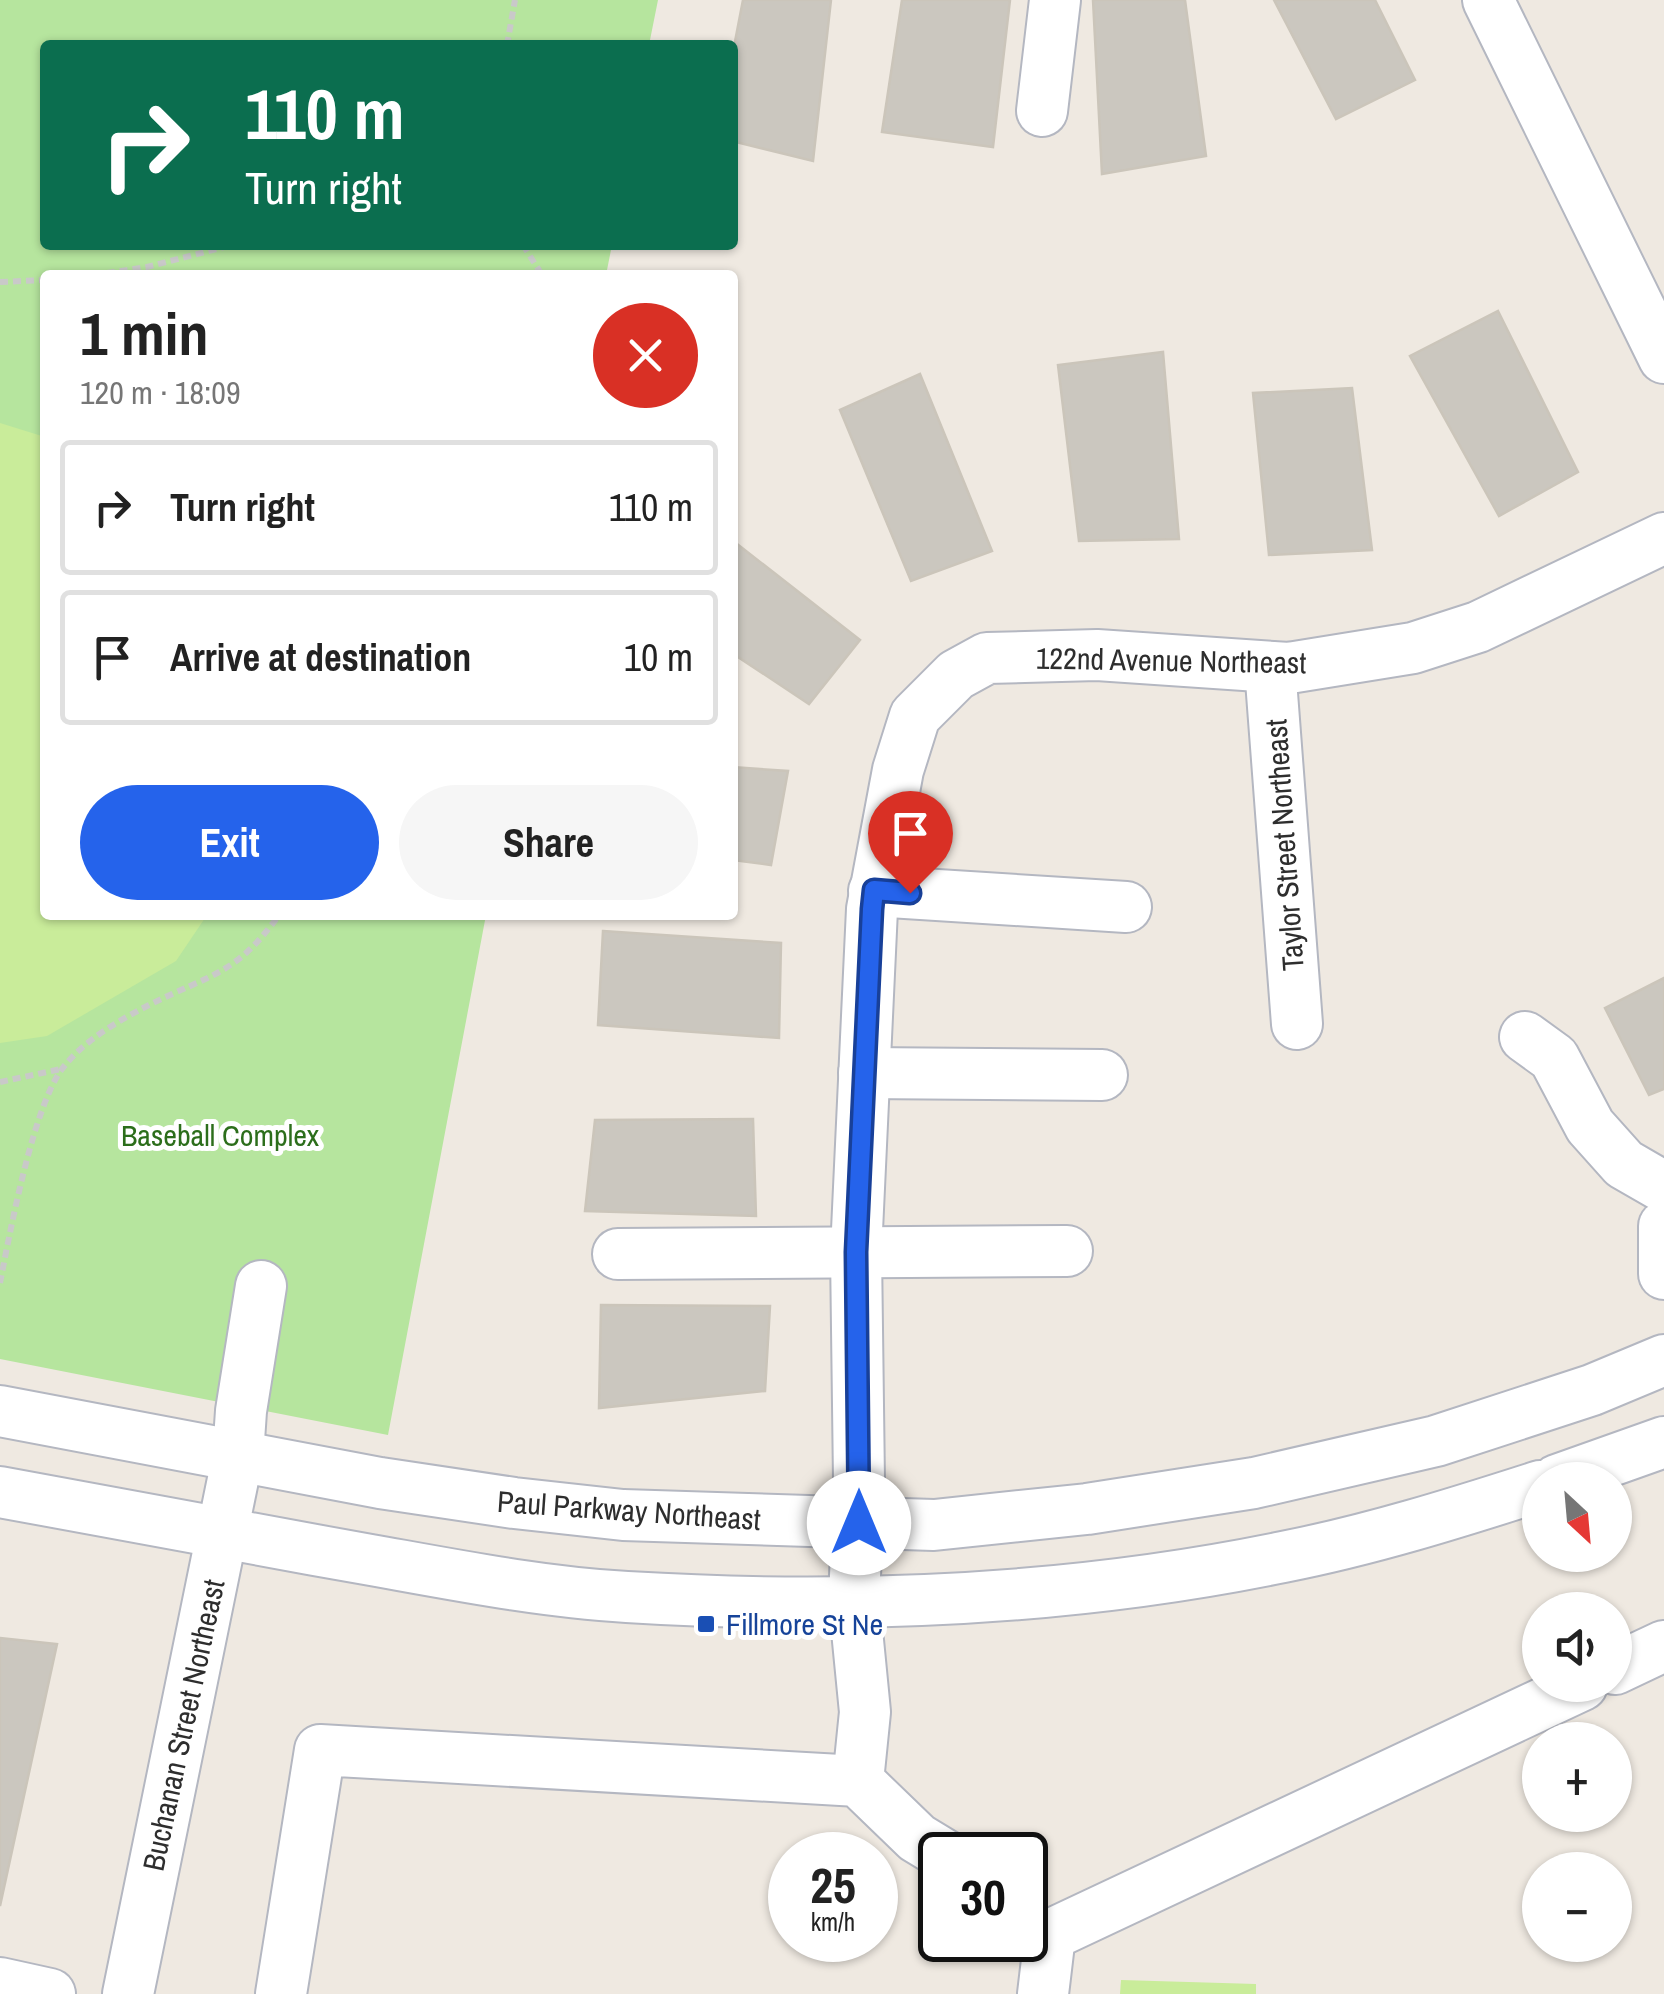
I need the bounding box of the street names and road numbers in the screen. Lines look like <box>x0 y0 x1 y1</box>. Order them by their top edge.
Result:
street label: 122nd Avenue Northeast <box>1035 638 1307 682</box>
street label: Taylor Street Northeast <box>1255 718 1313 972</box>
street label: Paul Parkway Northeast <box>496 1481 762 1539</box>
street label: Buchanan Street Northeast <box>133 1576 233 1874</box>

